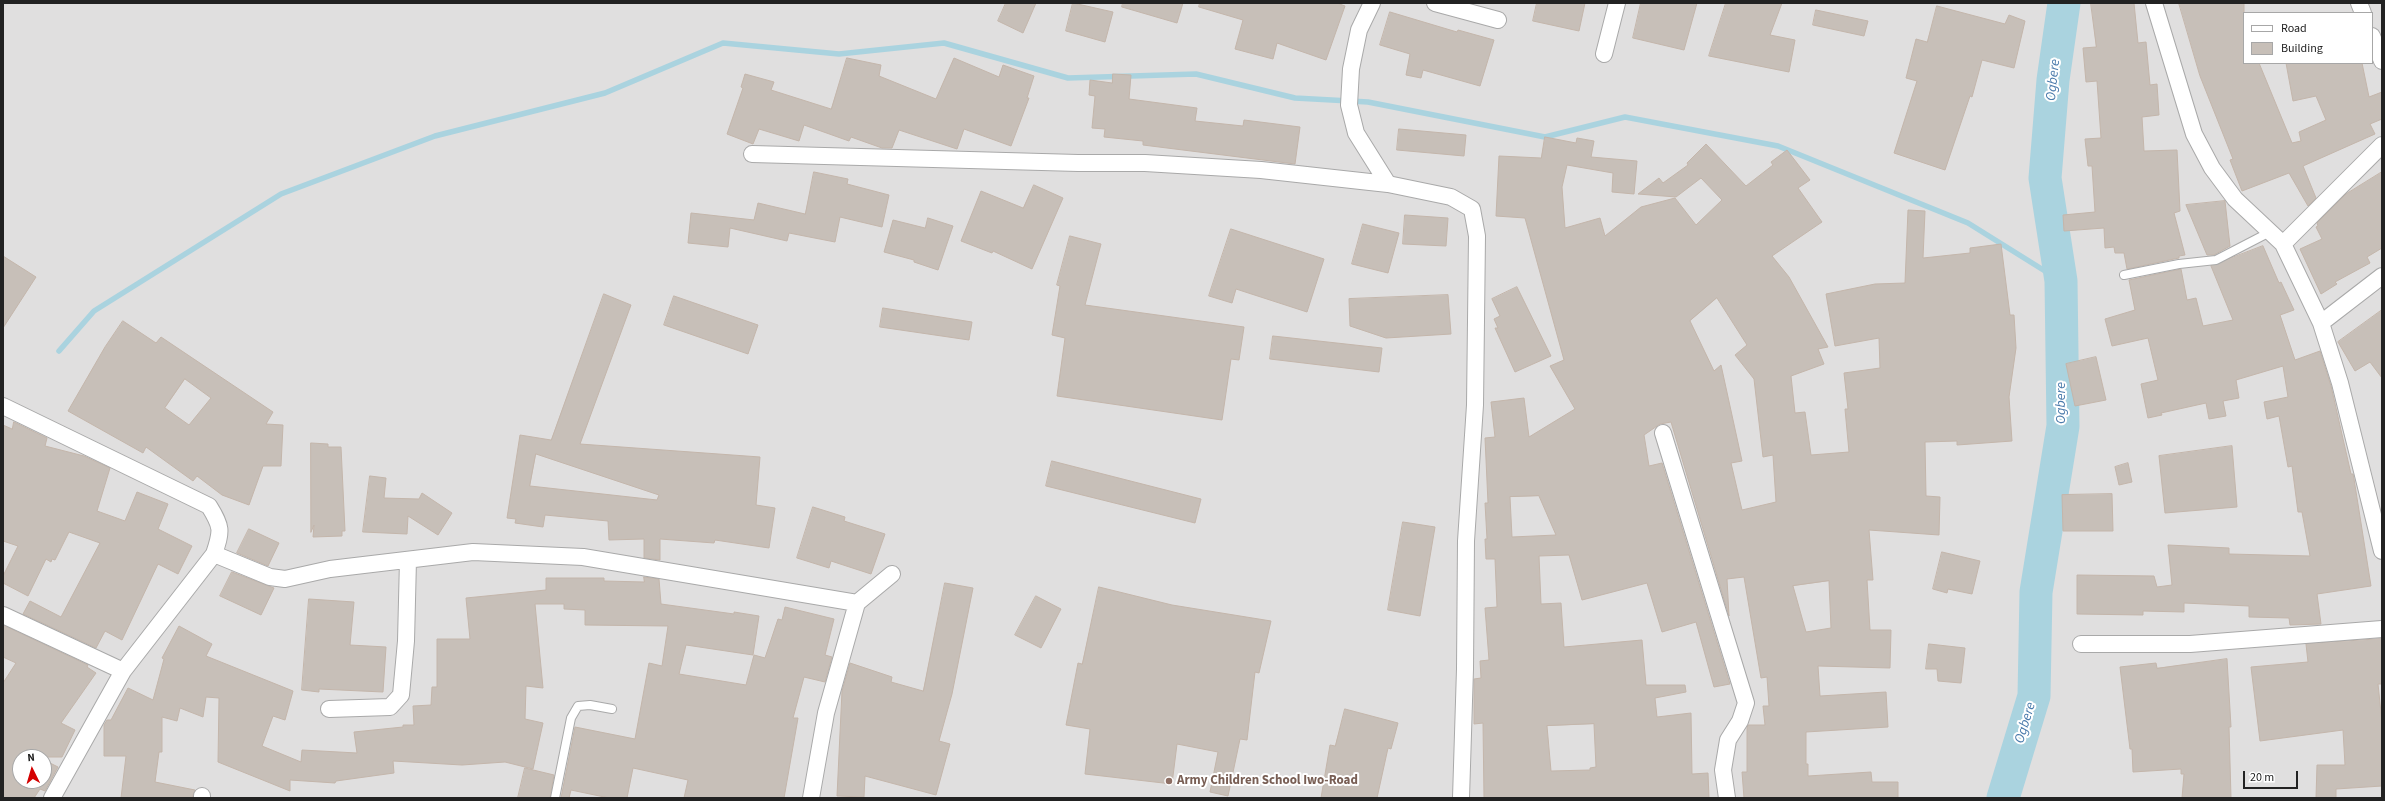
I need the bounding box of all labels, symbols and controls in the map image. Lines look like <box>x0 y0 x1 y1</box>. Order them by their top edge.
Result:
legend <box>2243 12 2373 64</box>
text: Road <box>2281 20 2307 37</box>
text: Building <box>2281 40 2323 57</box>
water label: Ogbere <box>2043 58 2065 102</box>
water label: Ogbere <box>2054 382 2070 424</box>
water label: Ogbere <box>2012 701 2040 745</box>
north arrow <box>12 749 52 789</box>
text: N <box>27 750 35 765</box>
scale bar <box>2245 763 2300 789</box>
text: 20 m <box>2250 769 2274 786</box>
place label: Army Children School Iwo-Road <box>1177 773 1358 789</box>
marker: Army Children School Iwo-Road <box>1164 776 1174 786</box>

